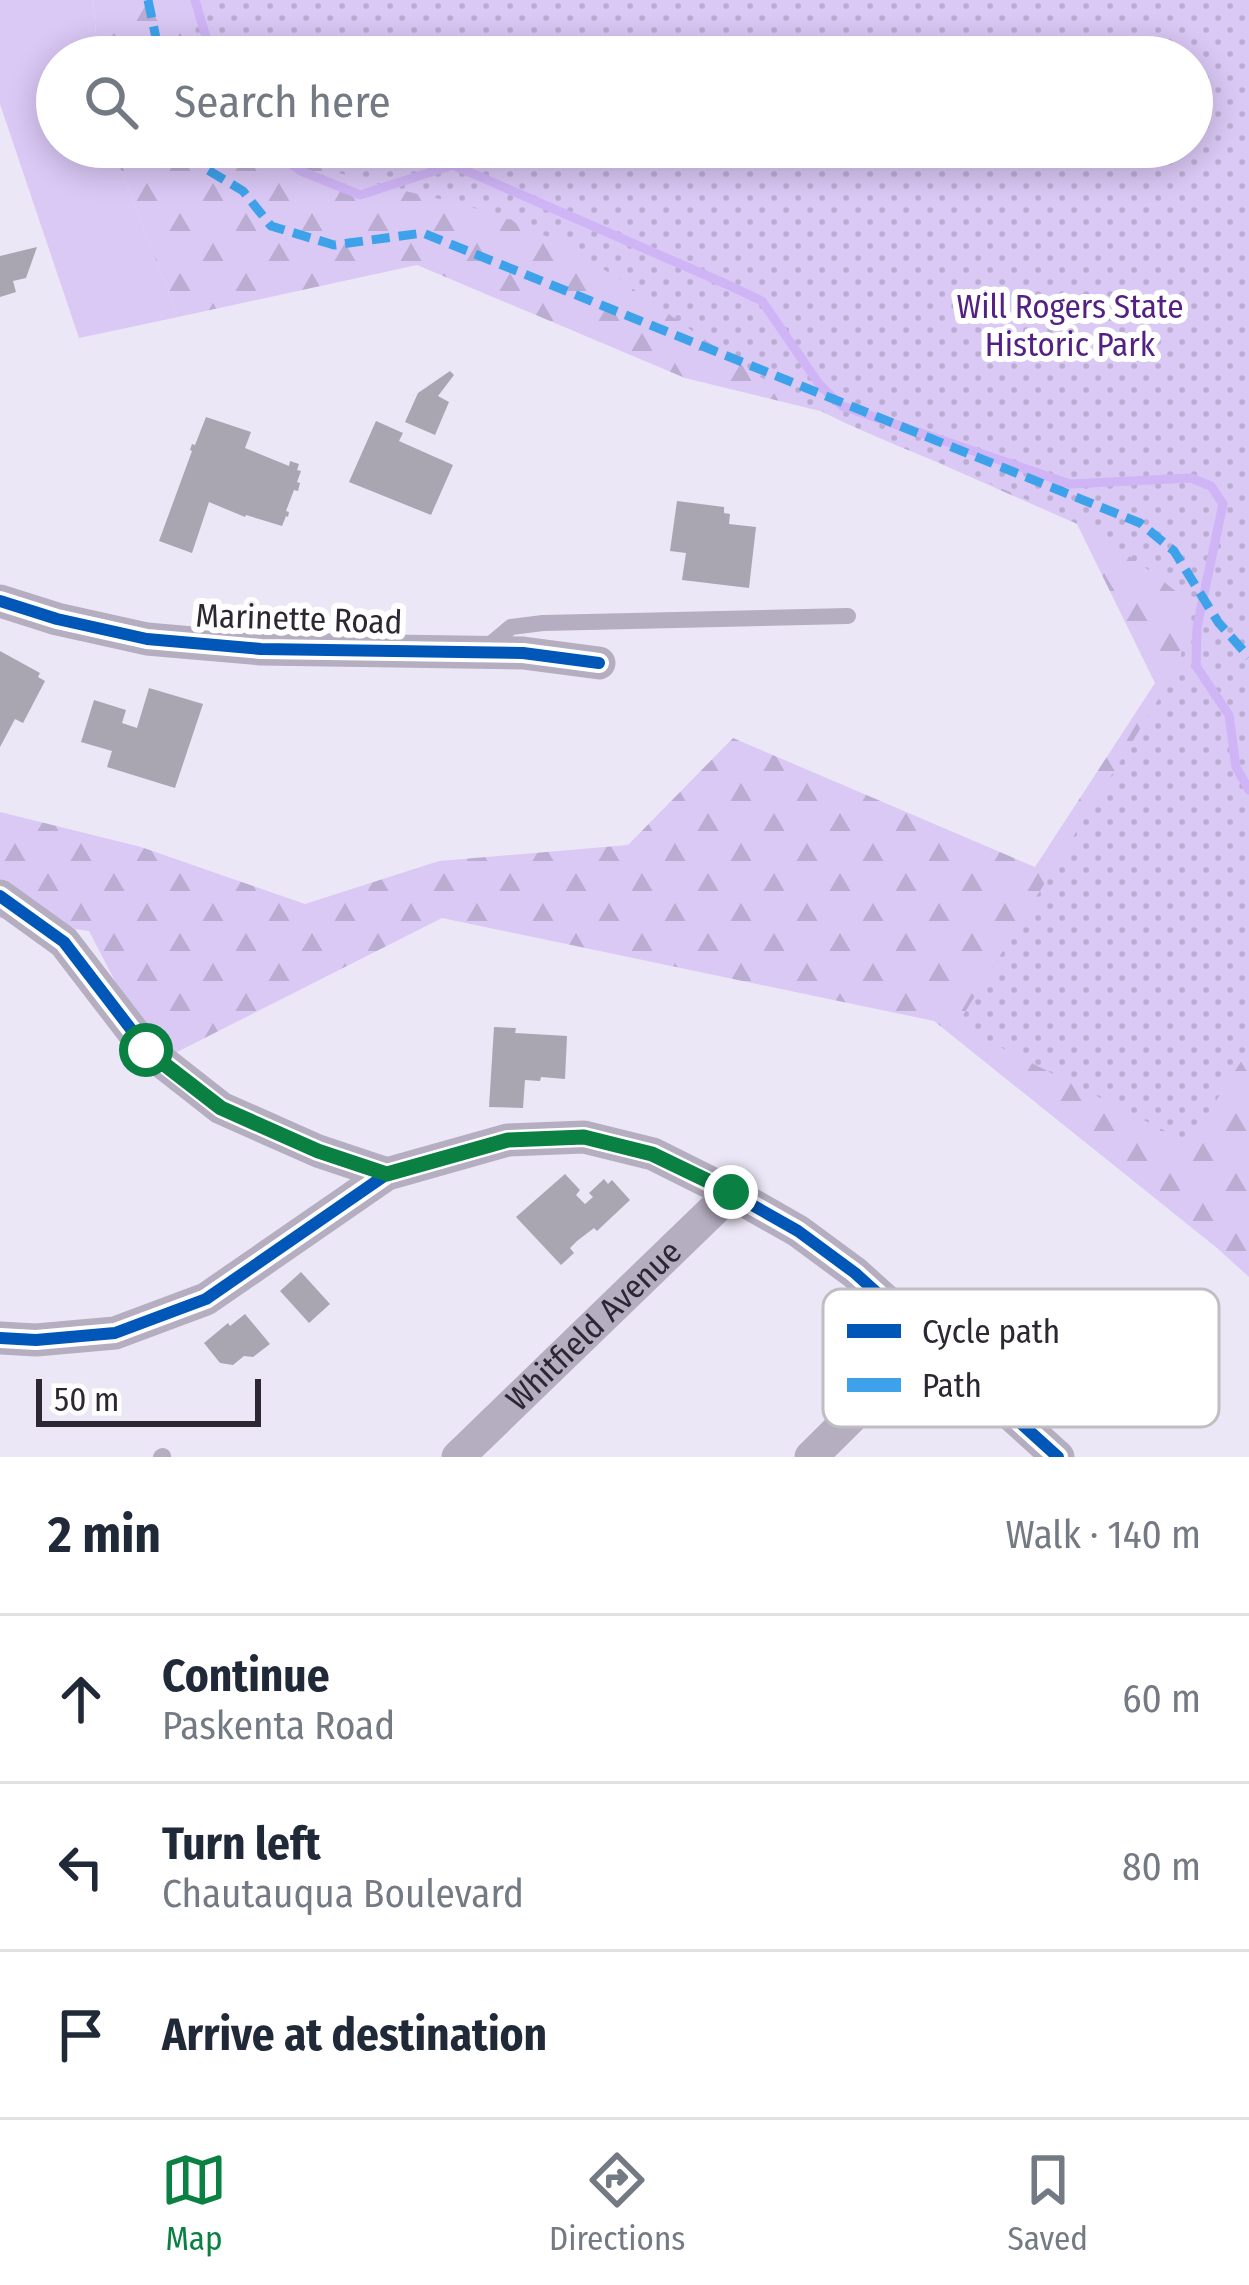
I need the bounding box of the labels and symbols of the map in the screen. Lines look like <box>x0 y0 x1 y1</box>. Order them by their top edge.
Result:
park label: Will Rogers State Historic Park <box>957 287 1183 365</box>
street label: Marinette Road <box>195 595 403 643</box>
route start <box>119 1023 173 1077</box>
route end <box>704 1165 758 1219</box>
street label: Whitfield Avenue <box>498 1232 690 1419</box>
legend <box>823 1289 1219 1427</box>
text: Cycle path <box>922 1312 1060 1352</box>
text: Path <box>922 1366 982 1406</box>
scale bar <box>36 1373 261 1426</box>

